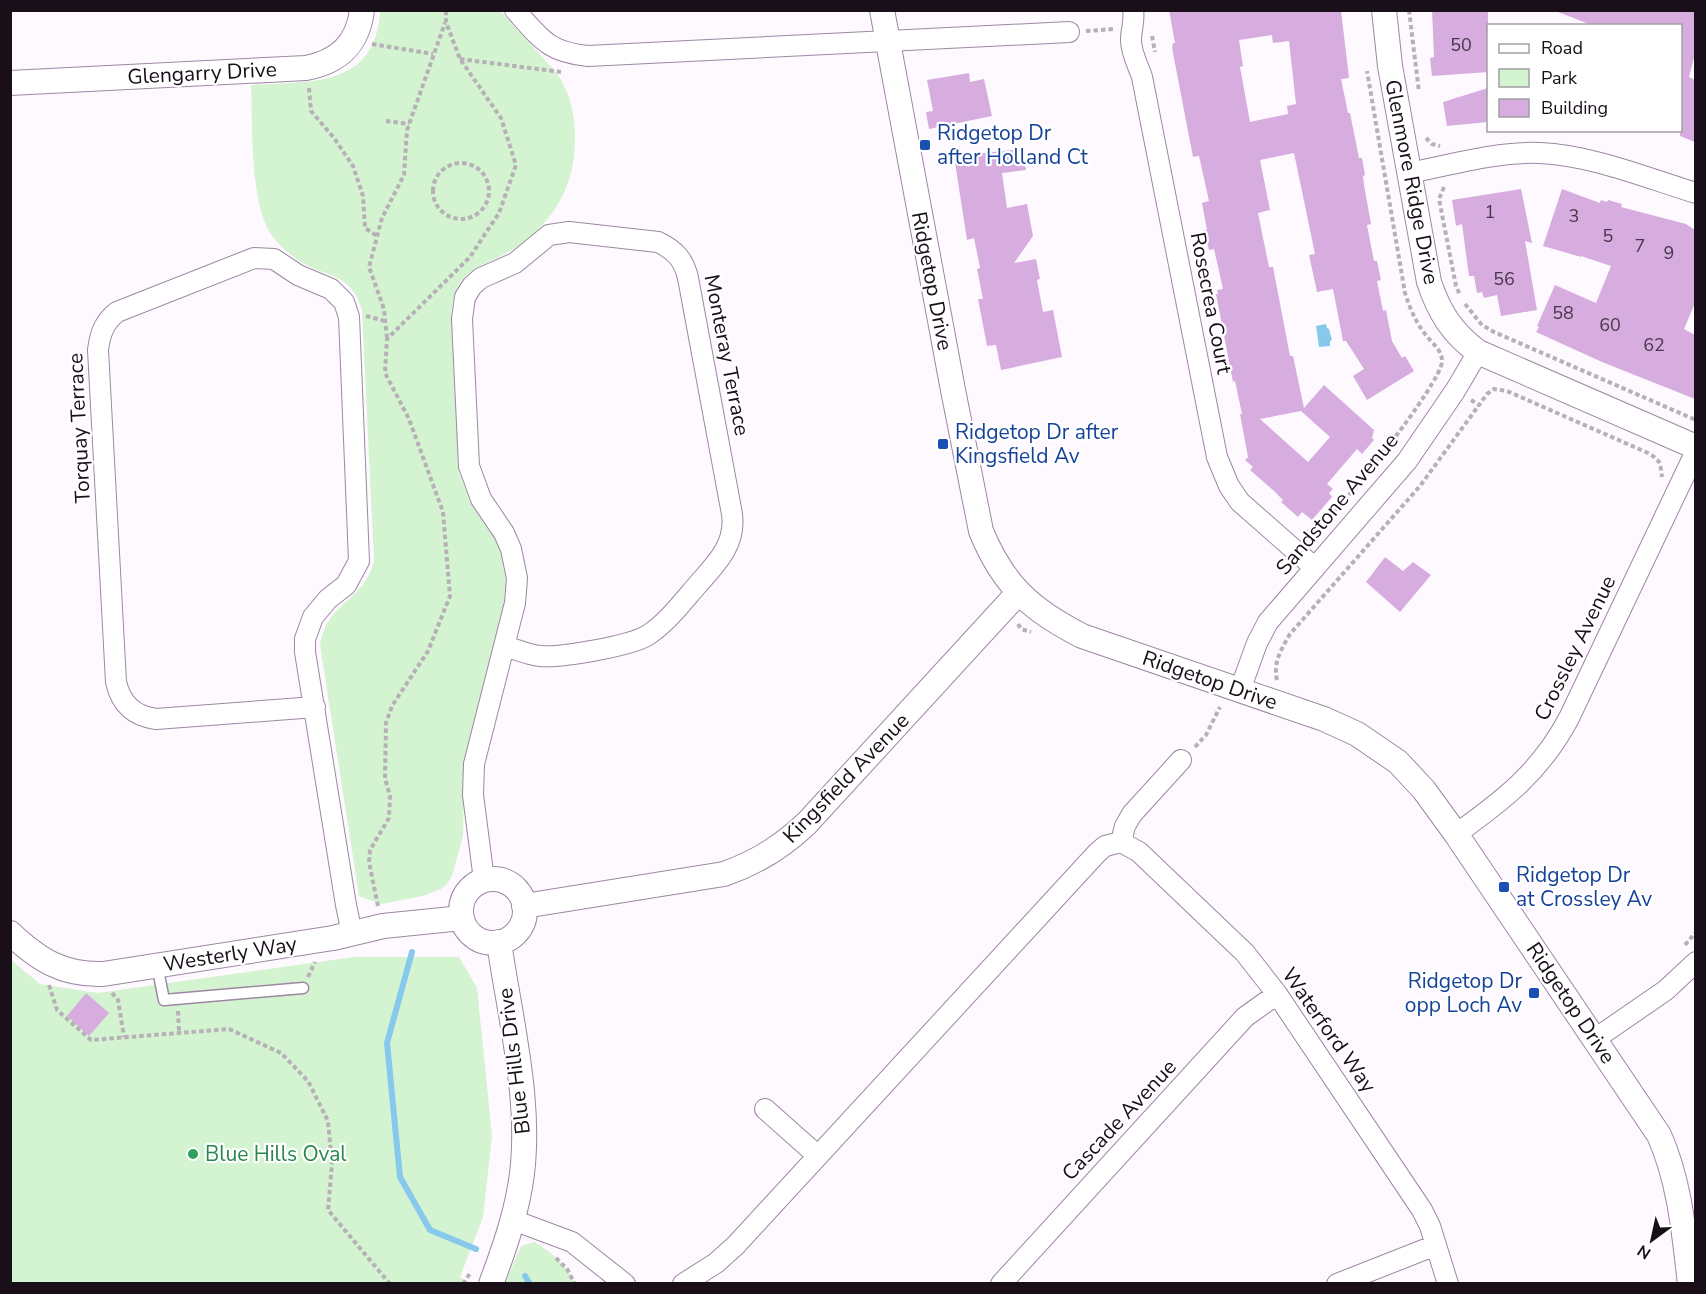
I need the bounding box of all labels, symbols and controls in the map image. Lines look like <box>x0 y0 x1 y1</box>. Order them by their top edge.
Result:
legend <box>1487 24 1682 132</box>
house number: 50 <box>1450 33 1472 57</box>
text: Road <box>1541 36 1583 60</box>
street label: Glengarry Drive <box>127 55 277 91</box>
text: Park <box>1541 66 1578 90</box>
street label: Glenmore Ridge Drive <box>1378 77 1446 287</box>
text: Building <box>1541 96 1608 120</box>
place label: Ridgetop Dr after Holland Ct <box>937 119 1089 171</box>
marker: Ridgetop Dr after Holland Ct <box>918 138 932 152</box>
house number: 1 <box>1485 200 1495 224</box>
house number: 3 <box>1569 204 1579 228</box>
street label: Ridgetop Drive <box>905 209 959 353</box>
house number: 5 <box>1603 224 1613 248</box>
street label: Rosecrea Court <box>1184 230 1239 377</box>
house number: 7 <box>1635 234 1645 258</box>
house number: 9 <box>1664 241 1674 265</box>
house number: 56 <box>1493 267 1515 291</box>
street label: Monteray Terrace <box>698 272 756 438</box>
house number: 58 <box>1552 301 1574 325</box>
house number: 60 <box>1599 313 1621 337</box>
house number: 62 <box>1643 333 1665 357</box>
street label: Torquay Terrace <box>61 352 97 504</box>
place label: Ridgetop Dr after Kingsfield Av <box>955 418 1119 470</box>
street label: Sandstone Avenue <box>1269 427 1405 581</box>
marker: Ridgetop Dr after Kingsfield Av <box>936 437 950 451</box>
street label: Crossley Avenue <box>1528 571 1622 725</box>
street label: Ridgetop Drive <box>1139 644 1281 716</box>
street label: Kingsfield Avenue <box>777 707 915 849</box>
place label: Ridgetop Dr at Crossley Av <box>1516 861 1652 913</box>
marker: Ridgetop Dr at Crossley Av <box>1497 880 1511 894</box>
street label: Westerly Way <box>161 930 299 978</box>
street label: Ridgetop Drive <box>1520 937 1622 1069</box>
street label: Waterford Way <box>1275 962 1383 1098</box>
place label: Ridgetop Dr opp Loch Av <box>1405 967 1522 1019</box>
street label: Blue Hills Drive <box>491 986 537 1136</box>
marker: Ridgetop Dr opp Loch Av <box>1527 986 1541 1000</box>
street label: Cascade Avenue <box>1056 1053 1182 1187</box>
place label: Blue Hills Oval <box>205 1140 347 1168</box>
marker: Blue Hills Oval <box>186 1147 200 1161</box>
north arrow <box>1622 1210 1682 1270</box>
text: N <box>1633 1239 1655 1264</box>

